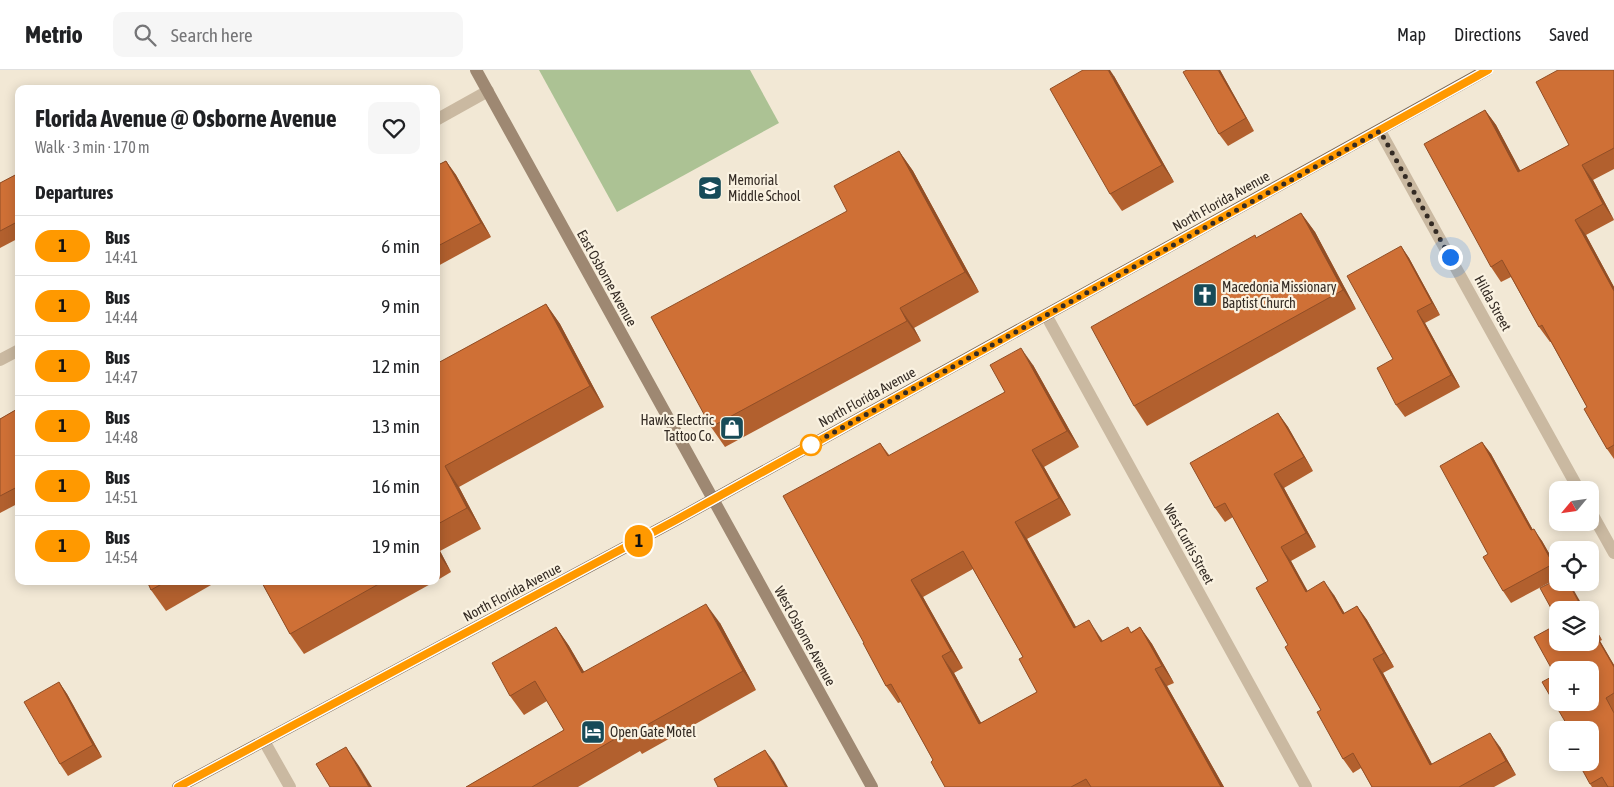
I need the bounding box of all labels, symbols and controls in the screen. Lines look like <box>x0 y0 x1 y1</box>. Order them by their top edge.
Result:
search box <box>113 12 463 57</box>
text: Metrio <box>25 21 83 48</box>
icon: search <box>131 21 159 49</box>
text: Search here <box>171 24 253 46</box>
text: Map <box>1397 24 1426 45</box>
text: Directions <box>1454 24 1521 45</box>
text: Saved <box>1549 24 1589 45</box>
button: heart <box>368 102 420 154</box>
text: Florida Avenue @ Osborne Avenue <box>35 105 337 132</box>
text: Walk · 3 min · 170 m <box>35 138 149 156</box>
street label: North Florida Avenue <box>1170 168 1272 234</box>
place label: Memorial Middle School <box>728 172 801 204</box>
school or university icon: Memorial Middle School <box>697 175 723 201</box>
text: Departures <box>35 181 113 203</box>
text: Bus <box>105 226 130 248</box>
street label: East Osborne Avenue <box>574 227 640 329</box>
text: 1 <box>58 235 67 256</box>
text: 6 min <box>381 235 420 257</box>
your location <box>1438 245 1463 270</box>
text: 14:41 <box>105 248 138 266</box>
street label: Hilda Street <box>1471 273 1515 333</box>
place label: Macedonia Missionary Baptist Church <box>1222 279 1337 311</box>
church icon: Macedonia Missionary Baptist Church <box>1192 282 1218 308</box>
text: Bus <box>105 286 130 308</box>
text: 1 <box>58 295 67 316</box>
text: 9 min <box>381 295 420 317</box>
text: 14:44 <box>105 308 138 326</box>
text: Bus <box>105 346 130 368</box>
text: 1 <box>58 355 67 376</box>
text: 12 min <box>372 355 420 377</box>
street label: North Florida Avenue <box>816 364 918 430</box>
text: 14:47 <box>105 368 138 386</box>
text: Bus <box>105 406 130 428</box>
place label: Hawks Electric Tattoo Co. <box>640 412 715 444</box>
text: 1 <box>58 415 67 436</box>
text: 13 min <box>372 415 420 437</box>
shop icon: Hawks Electric Tattoo Co. <box>719 415 745 441</box>
text: 14:48 <box>105 428 138 446</box>
unlabelled marker <box>800 434 822 456</box>
text: Bus <box>105 466 130 488</box>
text: 1 <box>58 475 67 496</box>
text: 16 min <box>372 475 420 497</box>
north arrow <box>1549 481 1599 531</box>
map controls <box>1549 481 1599 771</box>
text: 14:51 <box>105 488 138 506</box>
street label: West Curtis Street <box>1160 501 1218 587</box>
line badge: 1 <box>623 525 655 557</box>
text: Bus <box>105 526 130 548</box>
text: 1 <box>635 530 643 551</box>
text: 1 <box>58 535 67 556</box>
text: 19 min <box>372 535 420 557</box>
button: locate <box>1549 541 1599 591</box>
text: 14:54 <box>105 548 138 566</box>
street label: North Florida Avenue <box>460 559 564 625</box>
street label: West Osborne Avenue <box>771 583 839 689</box>
button: layers <box>1549 601 1599 651</box>
button: + <box>1549 661 1599 711</box>
hotel icon: Open Gate Motel <box>580 719 606 745</box>
button: − <box>1549 721 1599 771</box>
place label: Open Gate Motel <box>610 724 696 740</box>

